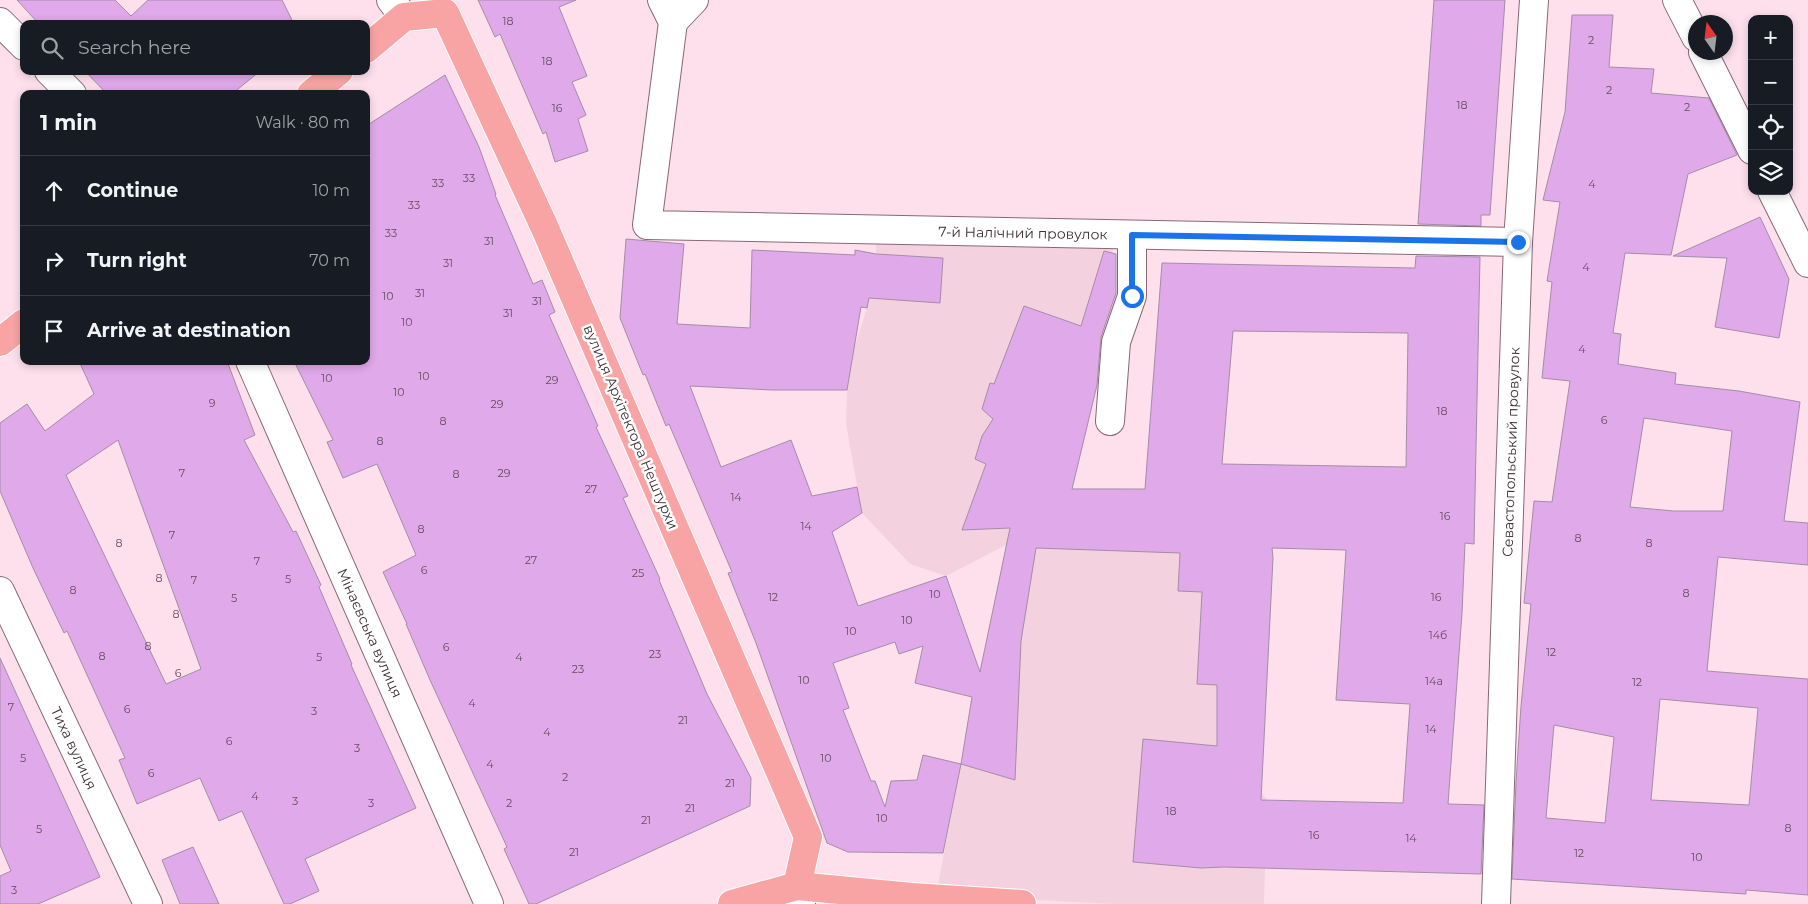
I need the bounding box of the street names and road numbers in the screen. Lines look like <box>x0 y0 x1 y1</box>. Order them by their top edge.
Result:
street label: 7-й Налічний провулок <box>938 223 1108 243</box>
street label: вулиця Архітектора Нештурхи <box>580 322 682 532</box>
street label: Севастопольський провулок <box>1498 347 1524 557</box>
street label: Мінаєвська вулиця <box>333 566 407 700</box>
street label: Тиха вулиця <box>47 704 101 792</box>

